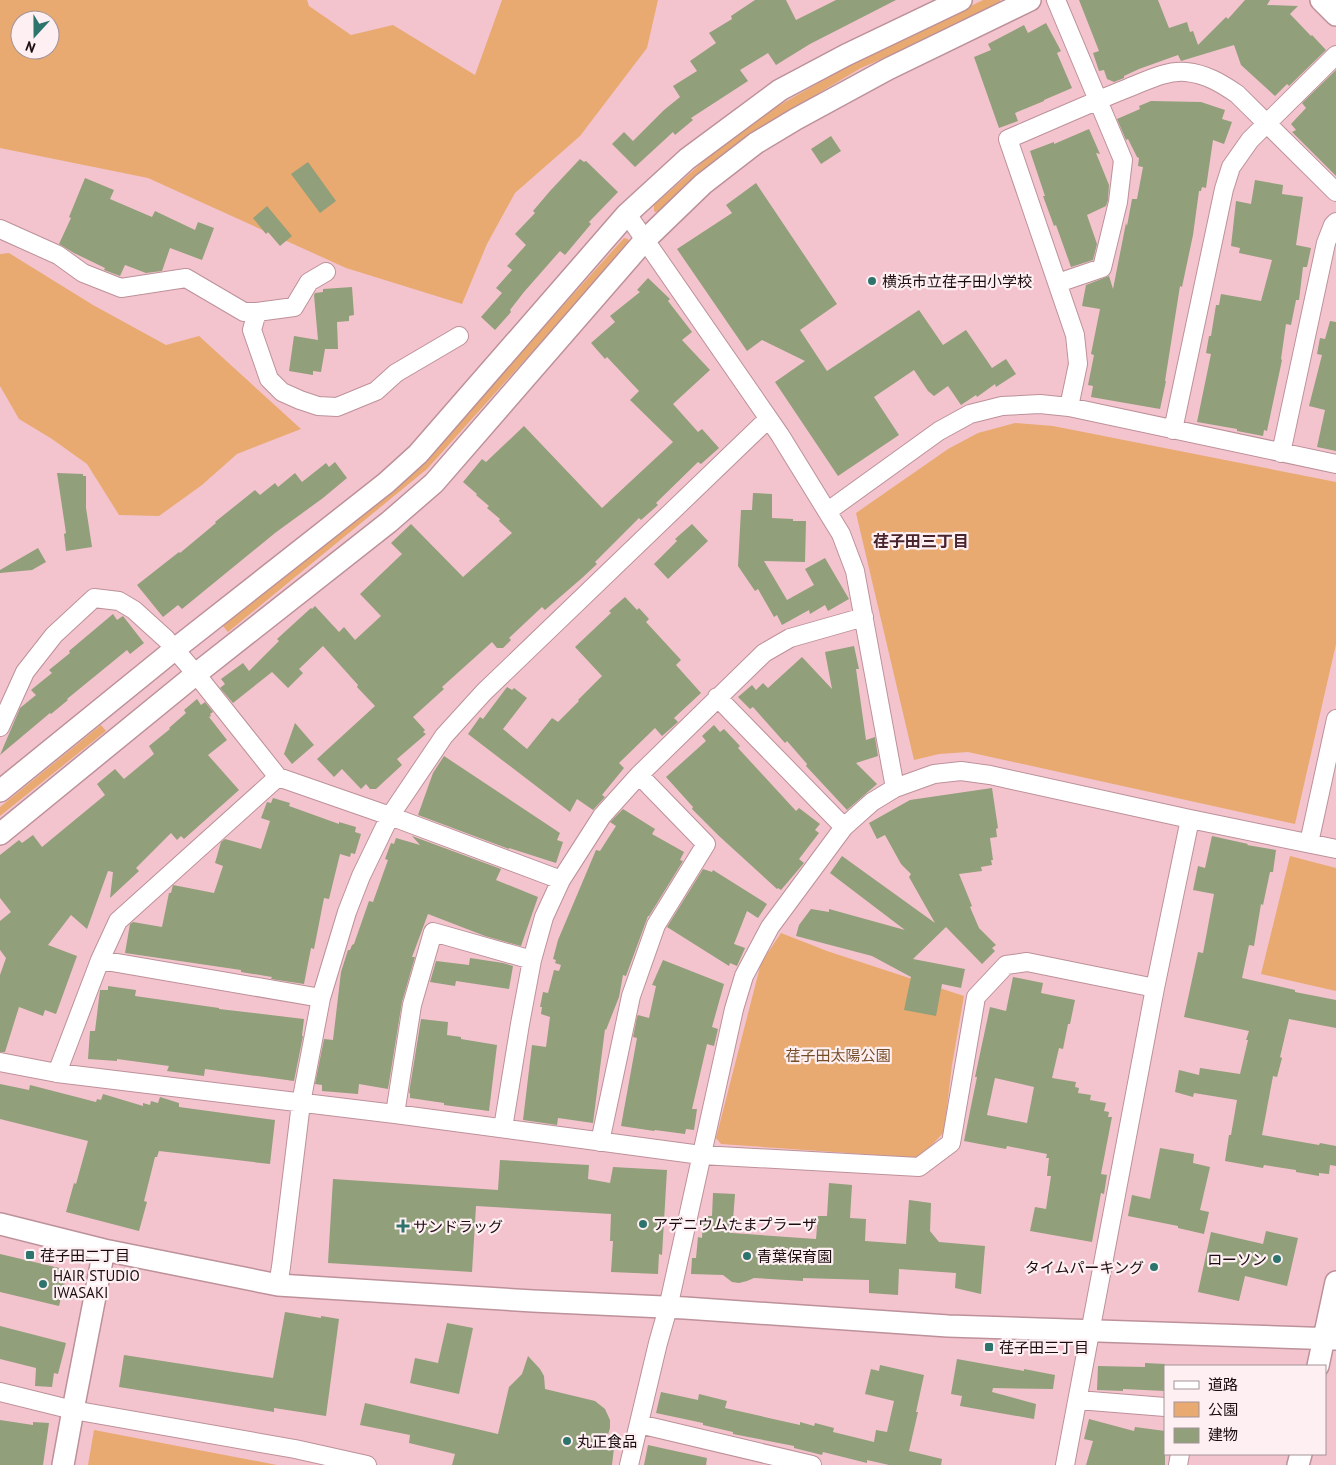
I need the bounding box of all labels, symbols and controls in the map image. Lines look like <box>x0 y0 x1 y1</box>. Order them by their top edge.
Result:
north arrow <box>10 10 60 60</box>
text: N <box>23 37 38 57</box>
place label: 横浜市立荏子田小学校 <box>882 272 1032 291</box>
marker: 横浜市立荏子田小学校 <box>866 275 878 287</box>
district label: 荏子田三丁目 <box>873 531 969 551</box>
park label: 荏子田太陽公園 <box>785 1046 891 1065</box>
place label: アデニウムたまプラーザ <box>653 1215 817 1234</box>
place label: サンドラッグ <box>413 1217 503 1236</box>
marker: アデニウムたまプラーザ <box>637 1218 649 1230</box>
marker: サンドラッグ <box>397 1220 409 1232</box>
place label: 荏子田二丁目 <box>40 1246 130 1265</box>
place label: 青葉保育園 <box>757 1247 832 1266</box>
marker: 荏子田二丁目 <box>24 1249 36 1261</box>
marker: 青葉保育園 <box>741 1250 753 1262</box>
place label: ローソン <box>1207 1250 1267 1269</box>
marker: ローソン <box>1271 1253 1283 1265</box>
place label: タイムパーキング <box>1025 1258 1144 1277</box>
marker: タイムパーキング <box>1148 1261 1160 1273</box>
place label: HAIR STUDIO IWASAKI <box>53 1266 140 1302</box>
marker: HAIR STUDIO IWASAKI <box>37 1278 49 1290</box>
place label: 荏子田三丁目 <box>999 1338 1089 1357</box>
marker: 荏子田三丁目 <box>983 1341 995 1353</box>
legend <box>1164 1365 1326 1455</box>
text: 道路 <box>1208 1375 1238 1394</box>
text: 公園 <box>1208 1400 1238 1419</box>
text: 建物 <box>1208 1425 1238 1444</box>
place label: 丸正食品 <box>577 1432 637 1451</box>
marker: 丸正食品 <box>561 1435 573 1447</box>

